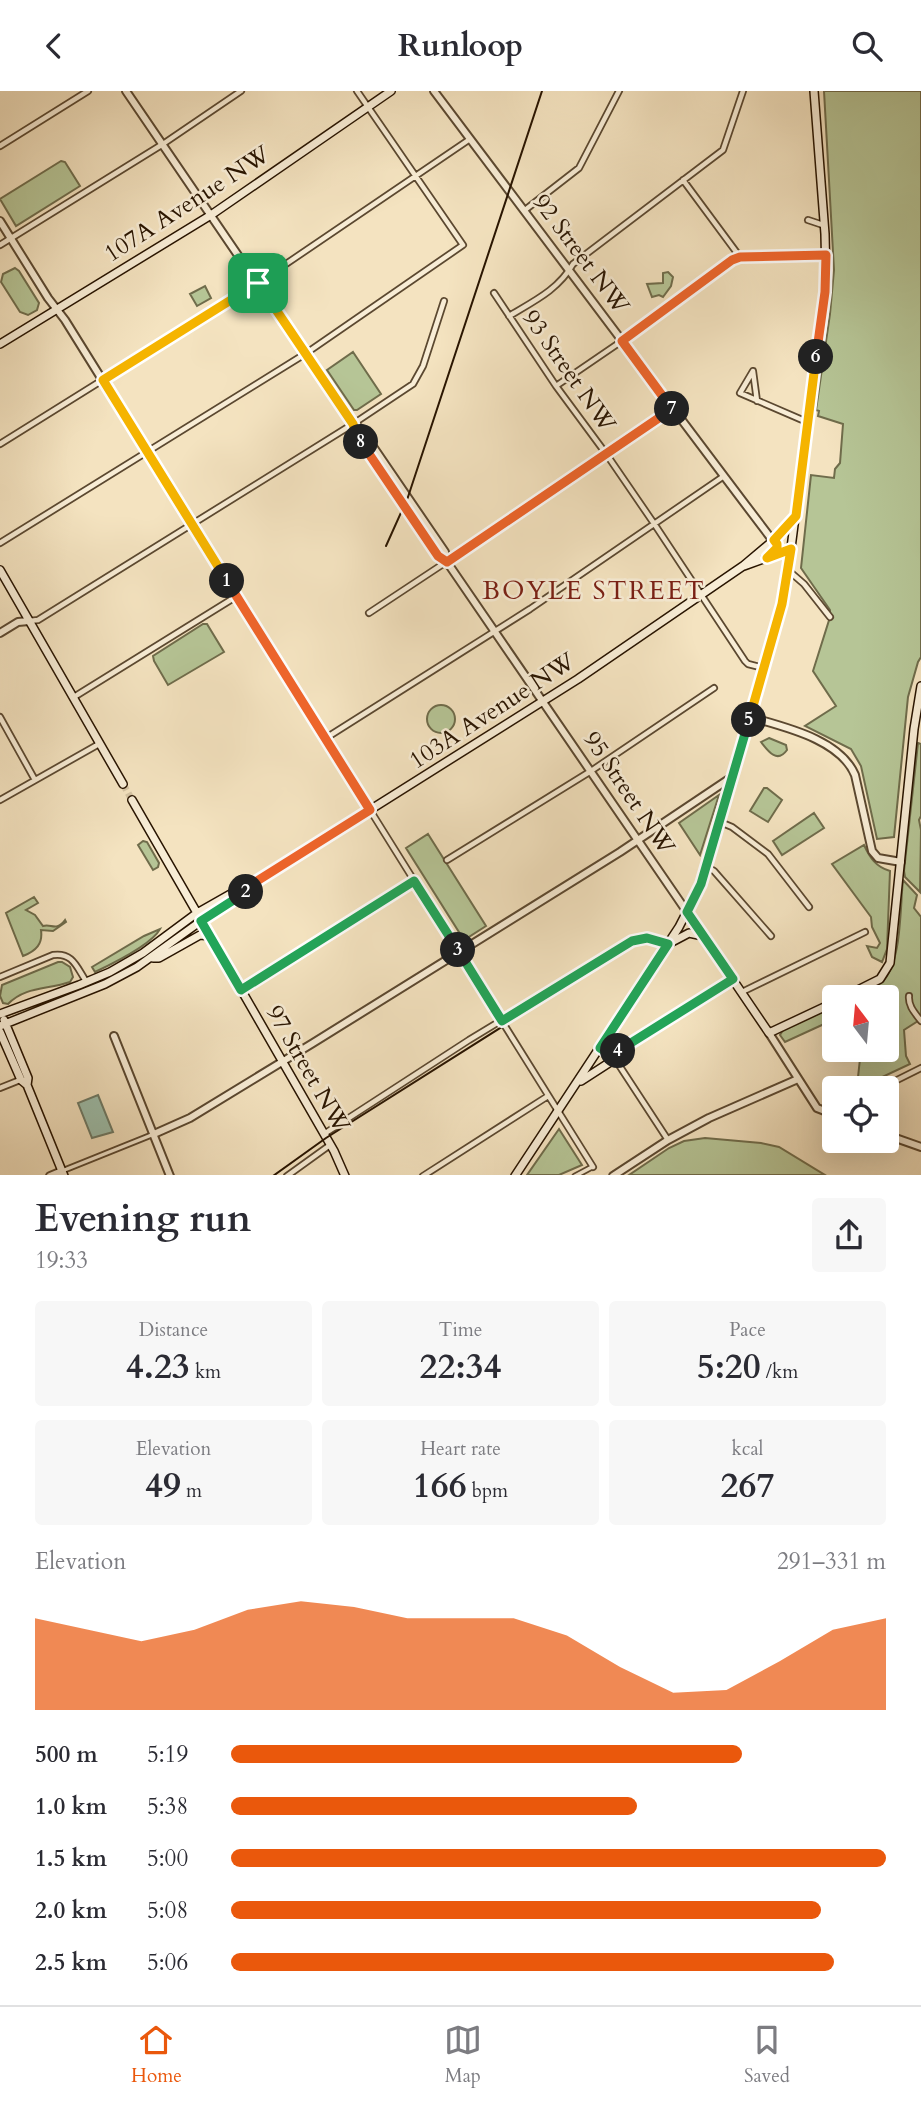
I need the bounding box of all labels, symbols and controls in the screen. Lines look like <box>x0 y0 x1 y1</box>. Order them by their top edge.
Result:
text: Runloop <box>398 24 523 68</box>
icon: back <box>35 27 73 65</box>
icon: search <box>848 27 886 65</box>
street label: 107A Avenue NW <box>98 138 277 270</box>
street label: 92 Street NW <box>525 187 637 321</box>
pin <box>228 253 288 313</box>
icon: arrive <box>239 264 277 302</box>
street label: 93 Street NW <box>515 303 624 439</box>
pin: 6 <box>798 339 834 375</box>
text: 6 <box>811 343 820 369</box>
pin: 7 <box>654 391 690 427</box>
text: 7 <box>667 395 676 421</box>
pin: 8 <box>344 425 378 459</box>
text: 8 <box>356 428 365 454</box>
pin: 1 <box>210 563 244 599</box>
text: 1 <box>222 567 231 593</box>
district label: BOYLE STREET <box>482 573 706 608</box>
street label: 103A Avenue NW <box>403 645 582 777</box>
pin: 5 <box>732 703 766 737</box>
text: 5 <box>744 706 753 732</box>
street label: 95 Street NW <box>576 725 683 862</box>
pin: 2 <box>229 875 264 909</box>
text: 2 <box>241 878 250 904</box>
pin: 3 <box>440 933 476 967</box>
text: 3 <box>453 936 462 962</box>
north arrow <box>822 985 900 1062</box>
map controls <box>822 985 899 1153</box>
street label: 97 Street NW <box>258 999 358 1139</box>
pin: 4 <box>600 1033 636 1069</box>
text: 4 <box>613 1037 622 1063</box>
button: locate <box>822 1076 899 1153</box>
text: Evening run <box>35 1193 251 1245</box>
button: share <box>812 1198 886 1272</box>
text: 19:33 <box>35 1245 88 1276</box>
text: Distance <box>139 1317 208 1343</box>
text: Time <box>439 1317 482 1343</box>
text: Pace <box>729 1317 766 1343</box>
text: 4.23 <box>126 1343 190 1391</box>
text: 22:34 <box>420 1343 501 1391</box>
text: 5:20 <box>697 1343 761 1391</box>
text: km <box>190 1359 221 1385</box>
text: /km <box>761 1359 798 1385</box>
text: Elevation <box>136 1436 211 1462</box>
text: Heart rate <box>420 1436 501 1462</box>
text: kcal <box>732 1436 763 1462</box>
text: 49 <box>145 1462 181 1510</box>
text: 166 <box>413 1462 467 1510</box>
text: 267 <box>721 1462 774 1510</box>
text: m <box>181 1478 202 1504</box>
text: bpm <box>467 1478 508 1504</box>
text: Elevation <box>35 1546 126 1577</box>
text: 291–331 m <box>777 1546 886 1577</box>
text: 500 m <box>35 1739 98 1770</box>
text: 5:19 <box>147 1739 188 1770</box>
text: 1.0 km <box>35 1791 107 1822</box>
text: 5:38 <box>147 1791 188 1822</box>
text: 1.5 km <box>35 1843 107 1874</box>
text: 5:00 <box>147 1843 188 1874</box>
text: 2.0 km <box>35 1895 107 1926</box>
text: 5:08 <box>147 1895 188 1926</box>
text: 2.5 km <box>35 1947 107 1978</box>
text: 5:06 <box>147 1947 188 1978</box>
tab: Home <box>131 2021 182 2089</box>
tab: Map <box>444 2021 482 2089</box>
tab: Saved <box>744 2021 790 2089</box>

